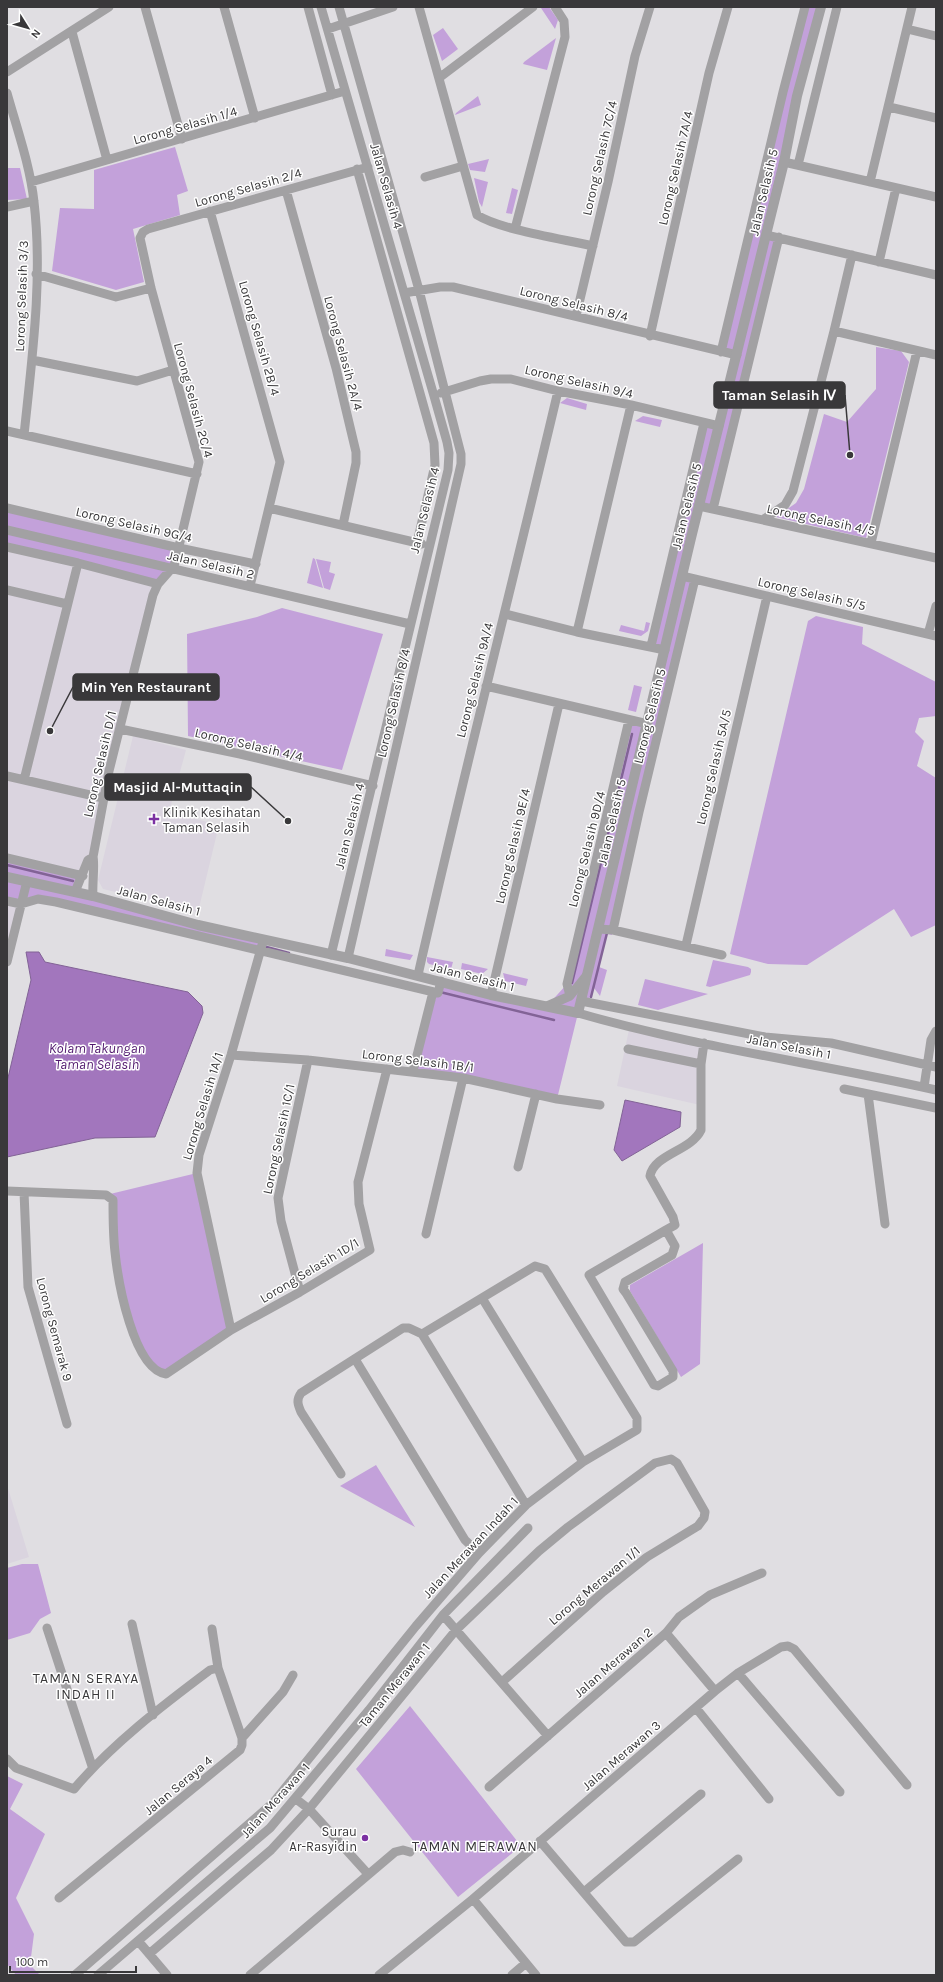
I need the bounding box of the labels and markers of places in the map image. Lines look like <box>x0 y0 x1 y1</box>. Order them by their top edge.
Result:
callout: Taman Selasih Ⅳ <box>714 382 845 408</box>
callout: Min Yen Restaurant <box>73 674 219 700</box>
callout: Masjid Al-Muttaqin <box>105 774 251 800</box>
place label: Klinik Kesihatan Taman Selasih <box>163 805 261 835</box>
marker: Klinik Kesihatan Taman Selasih <box>148 813 160 825</box>
place label: Surau Ar-Rasyidin <box>289 1824 357 1854</box>
marker: Surau Ar-Rasyidin <box>360 1833 370 1843</box>

